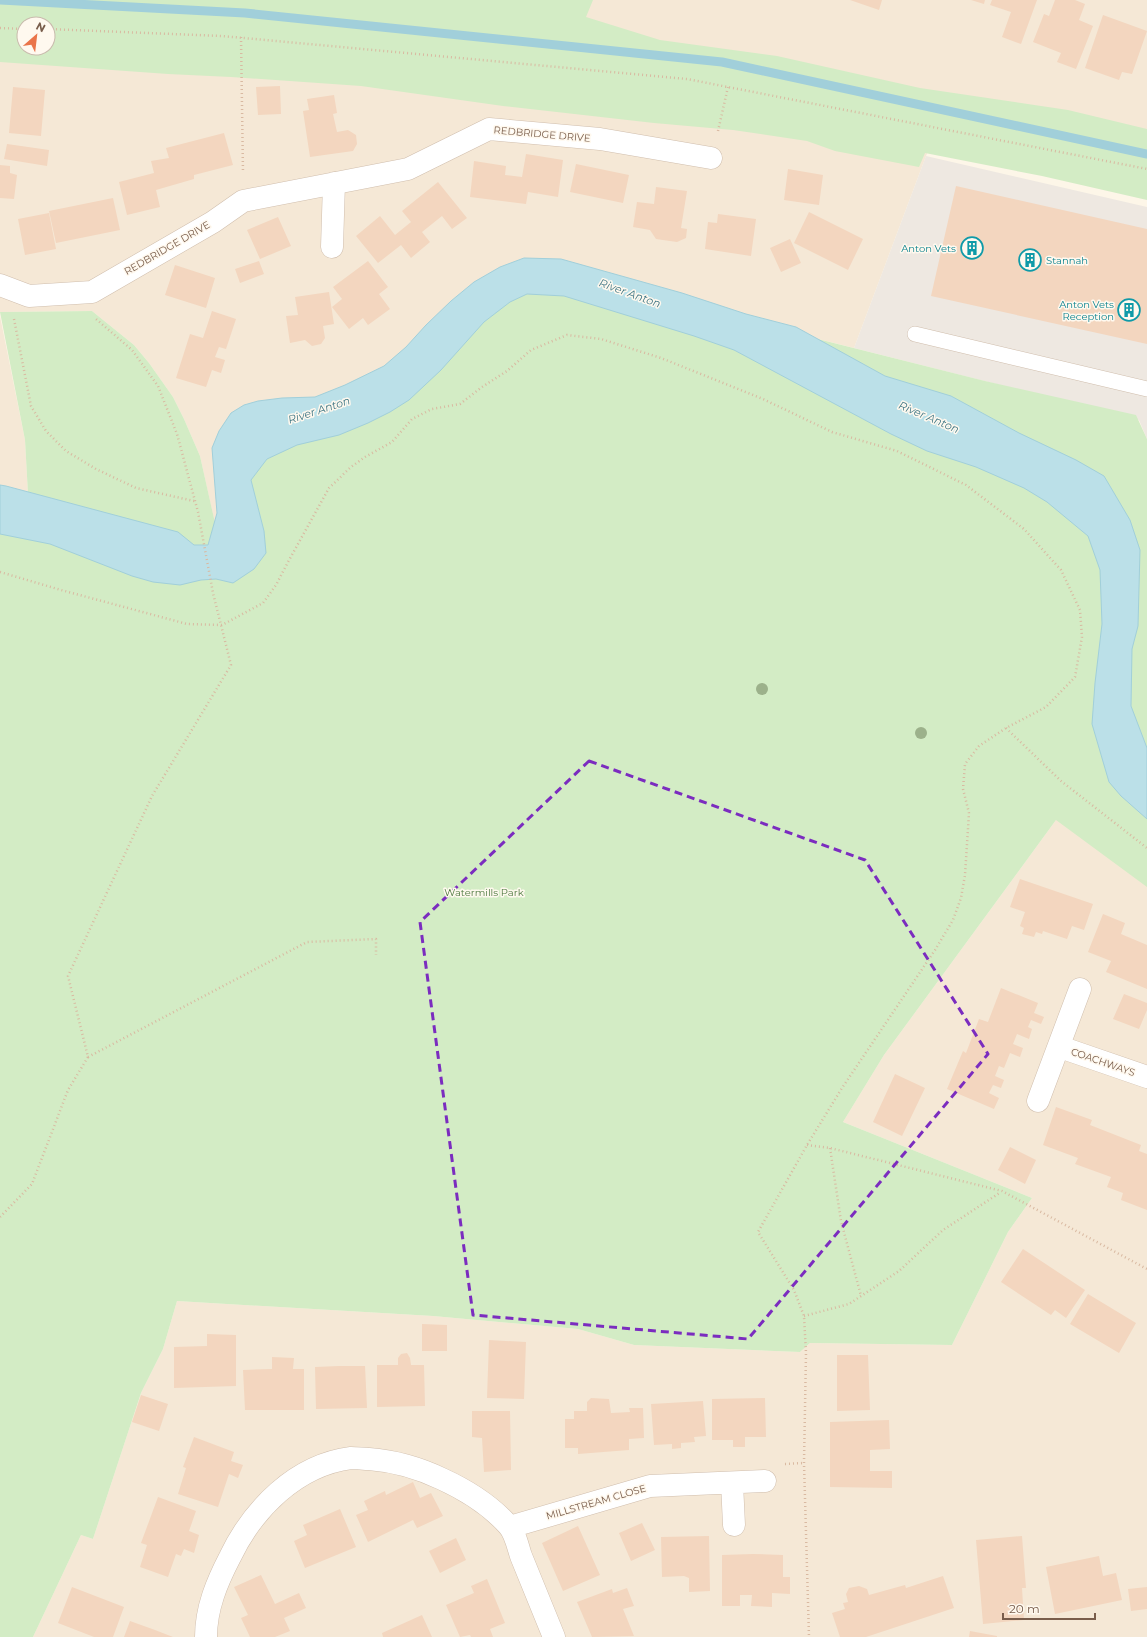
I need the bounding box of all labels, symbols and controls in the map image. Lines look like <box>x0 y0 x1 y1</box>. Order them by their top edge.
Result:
north arrow <box>16 16 56 56</box>
text: N <box>33 19 48 35</box>
street label: REDBRIDGE DRIVE <box>493 123 591 145</box>
street label: REDBRIDGE DRIVE <box>122 218 213 278</box>
building icon: Anton Vets <box>959 235 985 261</box>
place label: Anton Vets <box>901 242 956 255</box>
building icon: Stannah <box>1017 247 1043 273</box>
place label: Stannah <box>1046 254 1088 267</box>
water label: River Anton <box>597 275 663 311</box>
building icon: Anton Vets Reception <box>1116 297 1142 323</box>
place label: Anton Vets Reception <box>1059 298 1114 323</box>
water label: River Anton <box>286 393 352 427</box>
water label: River Anton <box>897 398 961 436</box>
park label: Watermills Park <box>444 886 524 899</box>
street label: COACHWAYS <box>1069 1045 1137 1079</box>
street label: MILLSTREAM CLOSE <box>545 1481 648 1522</box>
scale bar <box>1003 1595 1095 1621</box>
text: 20 m <box>1009 1601 1040 1616</box>

